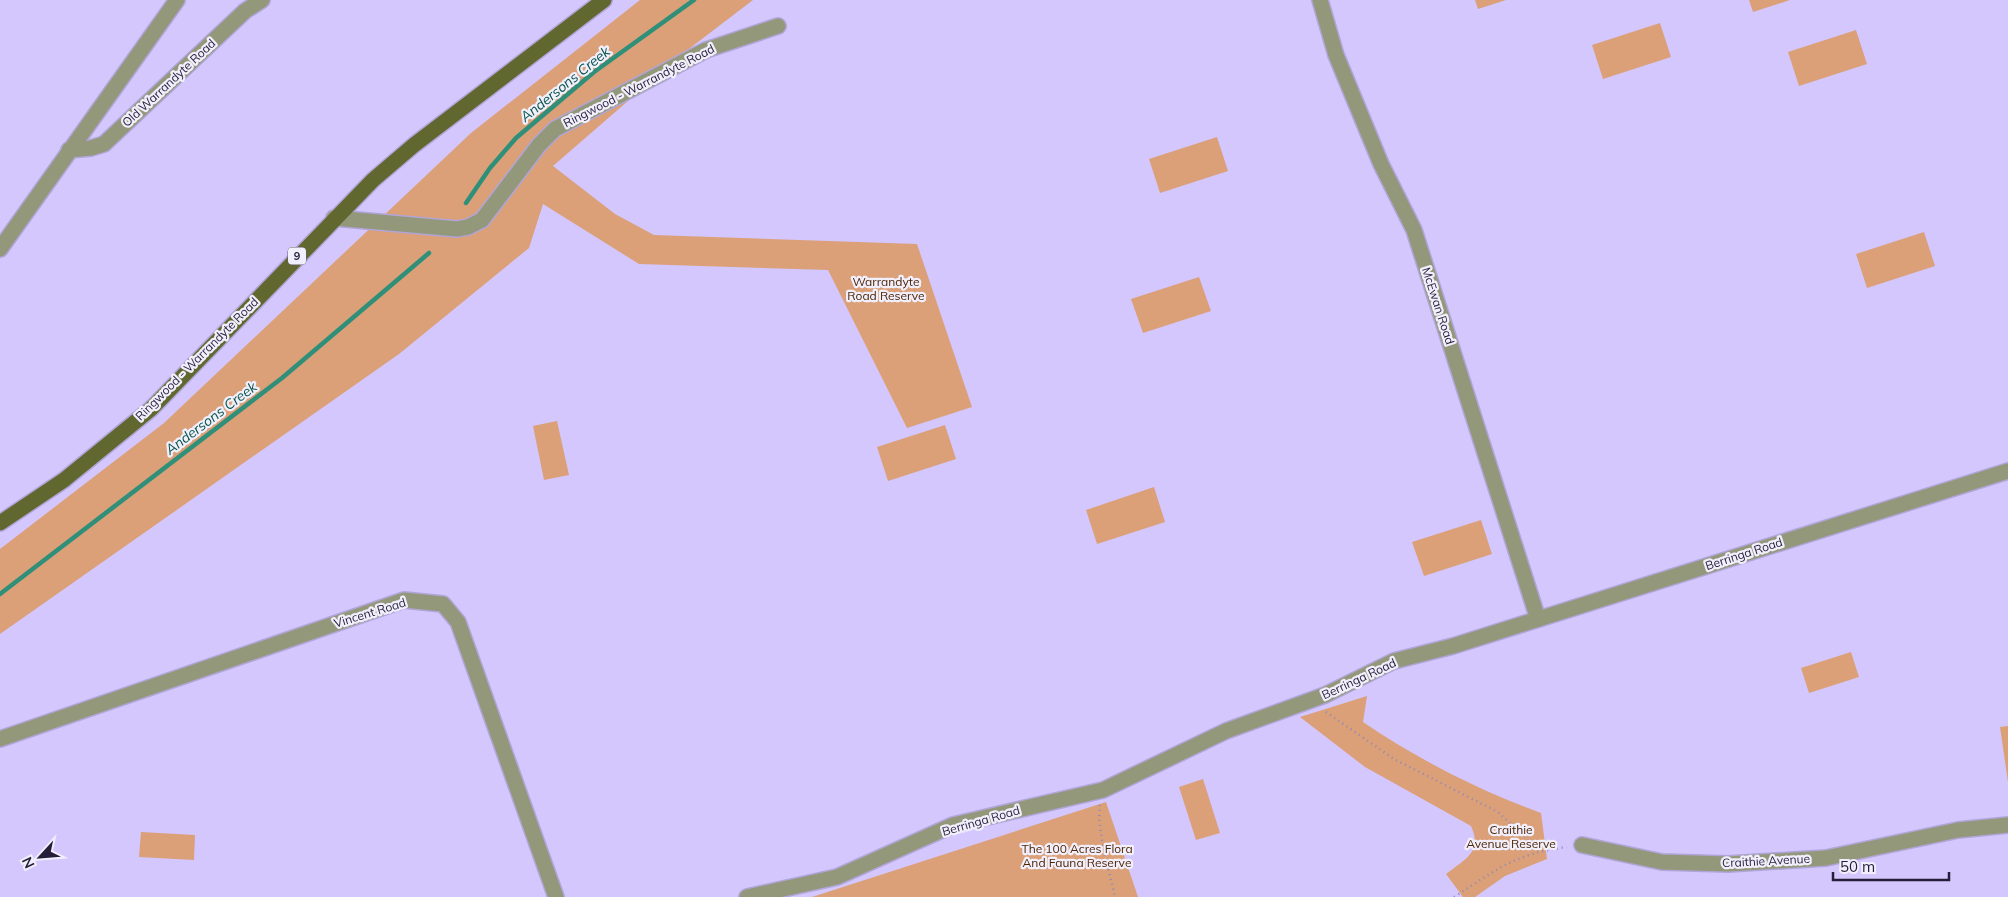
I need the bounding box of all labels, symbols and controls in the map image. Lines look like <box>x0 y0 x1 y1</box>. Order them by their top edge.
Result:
street label: Old Warrandyte Road <box>119 36 218 130</box>
street label: Ringwood - Warrandyte Road <box>561 41 717 130</box>
water label: Andersons Creek <box>516 42 614 126</box>
road number: 9 <box>288 248 306 264</box>
street label: McEwan Road <box>1419 265 1458 346</box>
park label: Warrandyte Road Reserve <box>847 274 925 303</box>
street label: Ringwood - Warrandyte Road <box>132 294 261 423</box>
water label: Andersons Creek <box>161 377 261 459</box>
street label: Berringa Road <box>1703 534 1784 573</box>
street label: Vincent Road <box>332 594 408 631</box>
street label: Berringa Road <box>1319 655 1398 702</box>
street label: Berringa Road <box>940 802 1022 839</box>
park label: Craithie Avenue Reserve <box>1466 822 1556 851</box>
north arrow <box>15 832 65 882</box>
park label: The 100 Acres Flora And Fauna Reserve <box>1021 841 1133 870</box>
scale bar <box>1833 850 1949 882</box>
street label: Craithie Avenue <box>1722 851 1810 870</box>
text: N <box>18 854 39 871</box>
text: 50 m <box>1840 857 1875 876</box>

